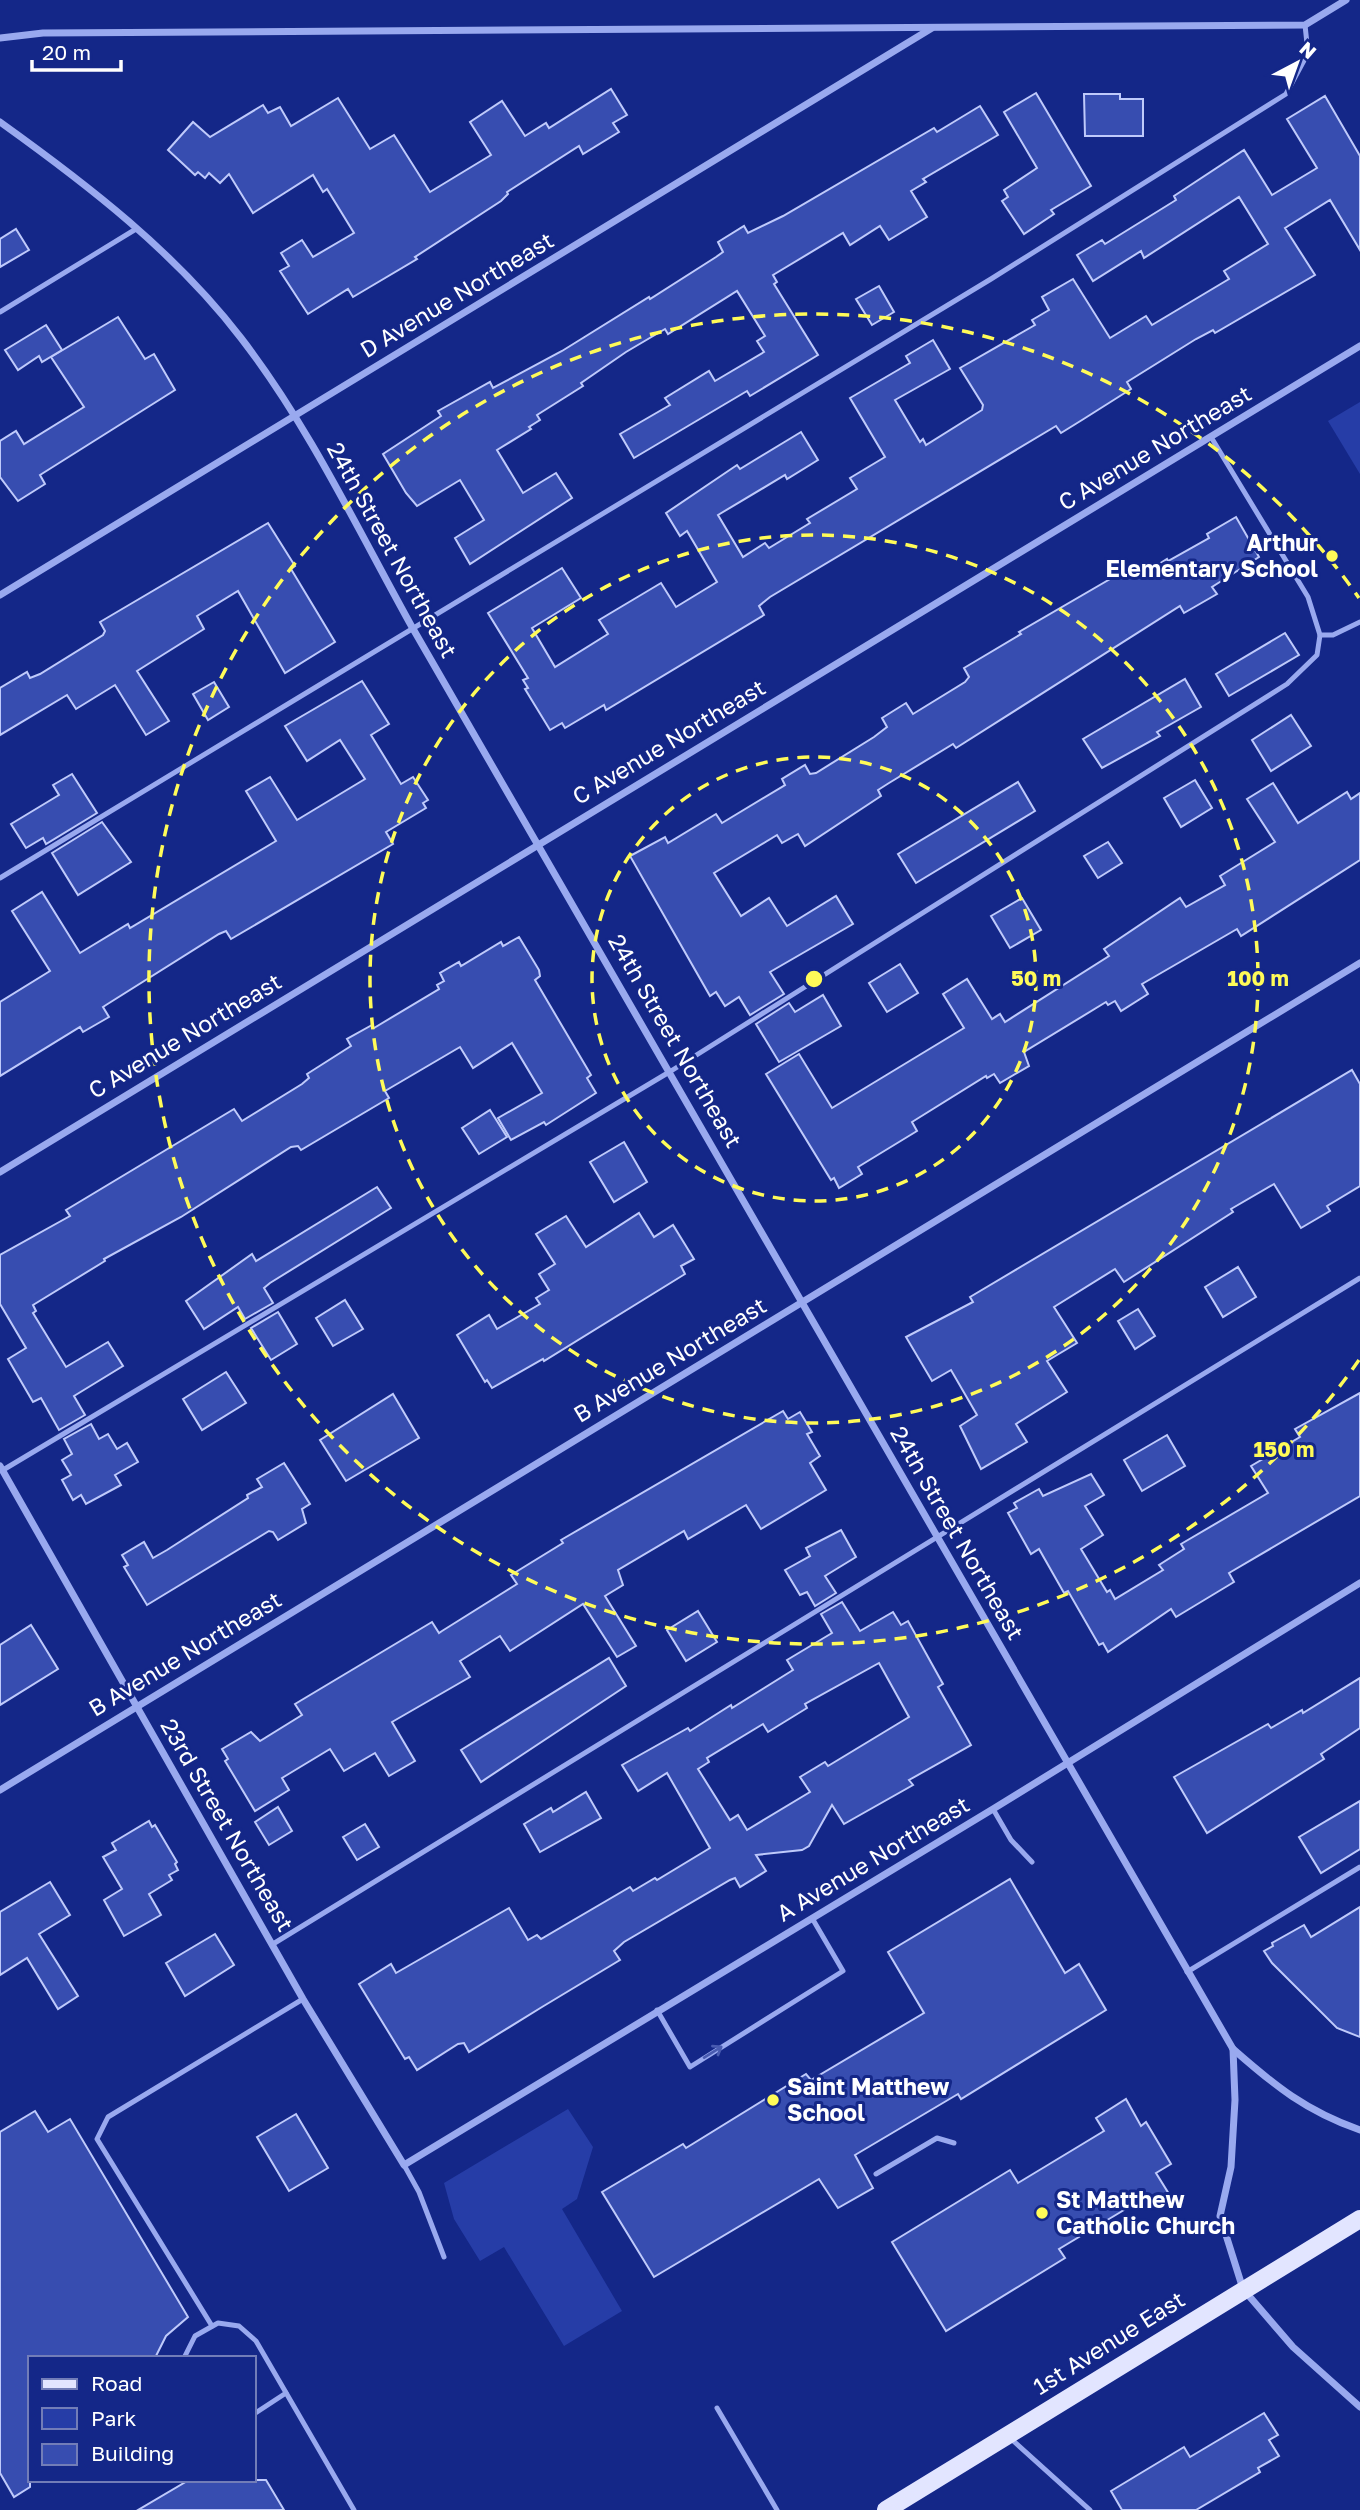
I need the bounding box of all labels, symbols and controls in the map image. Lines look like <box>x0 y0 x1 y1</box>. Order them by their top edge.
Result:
scale bar <box>32 28 121 72</box>
north arrow <box>1262 28 1332 98</box>
text: N <box>1295 36 1321 63</box>
text: 20 m <box>42 39 91 65</box>
street label: D Avenue Northeast <box>355 225 558 363</box>
street label: C Avenue Northeast <box>1053 378 1256 516</box>
street label: 24th Street Northeast <box>322 437 464 662</box>
place label: Arthur Elementary School <box>1105 528 1318 582</box>
marker: Arthur Elementary School <box>1324 548 1340 564</box>
street label: C Avenue Northeast <box>567 672 770 810</box>
street label: 24th Street Northeast <box>603 929 749 1152</box>
text: 50 m <box>1011 965 1061 991</box>
text: 100 m <box>1227 965 1289 991</box>
street label: C Avenue Northeast <box>83 966 286 1104</box>
centre of rings <box>802 967 826 991</box>
street label: B Avenue Northeast <box>568 1291 771 1428</box>
street label: 24th Street Northeast <box>885 1421 1031 1644</box>
text: 150 m <box>1254 1436 1314 1462</box>
street label: B Avenue Northeast <box>83 1585 286 1722</box>
street label: 23rd Street Northeast <box>155 1713 300 1936</box>
street label: A Avenue Northeast <box>771 1790 974 1927</box>
one-way arrow <box>703 2045 723 2059</box>
place label: Saint Matthew School <box>787 2072 949 2126</box>
marker: Saint Matthew School <box>765 2092 781 2108</box>
place label: St Matthew Catholic Church <box>1056 2185 1235 2239</box>
marker: St Matthew Catholic Church <box>1034 2205 1050 2221</box>
street label: 1st Avenue East <box>1028 2284 1189 2400</box>
legend <box>28 2356 256 2482</box>
text: Road <box>91 2370 142 2396</box>
text: Park <box>91 2405 137 2431</box>
text: Building <box>91 2440 174 2466</box>

